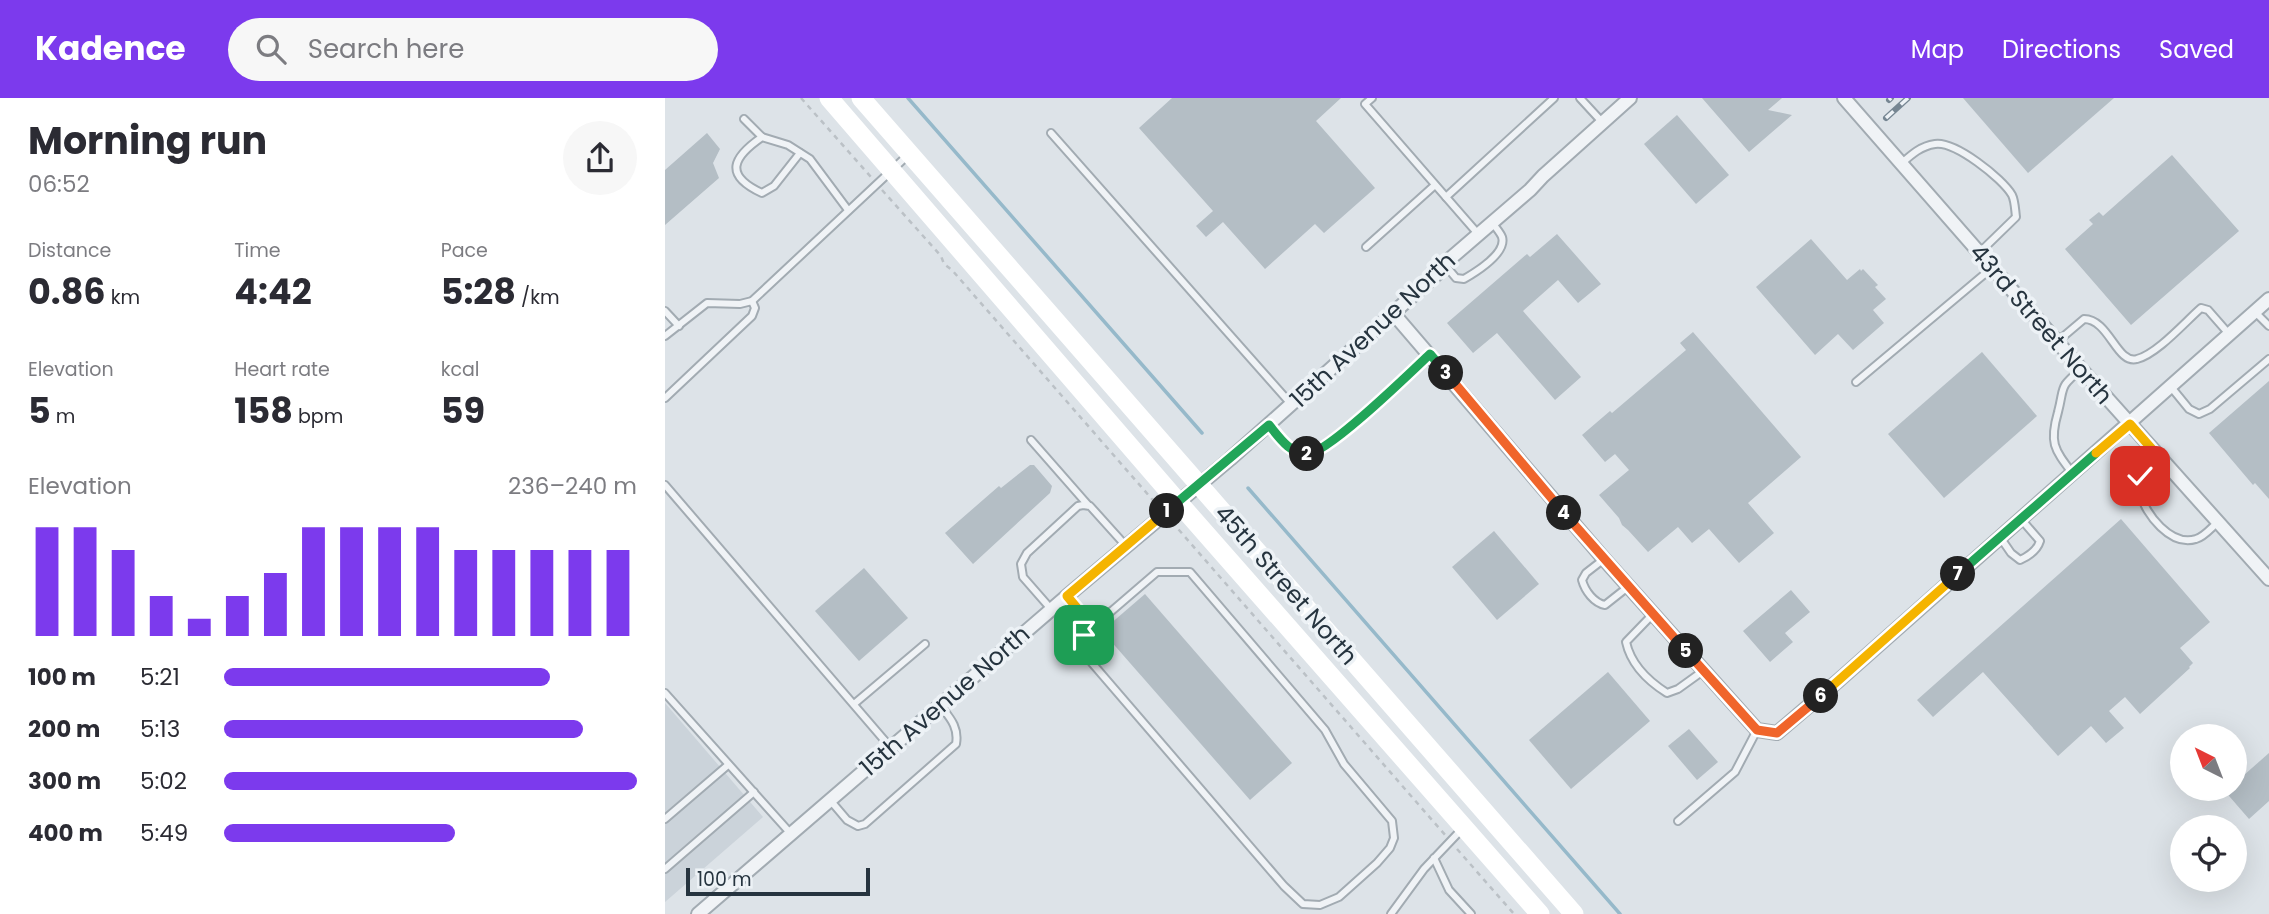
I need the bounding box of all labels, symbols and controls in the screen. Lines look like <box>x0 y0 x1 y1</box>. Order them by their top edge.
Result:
search box <box>228 18 718 81</box>
text: Kadence <box>35 25 186 72</box>
icon: search <box>252 30 290 68</box>
text: Search here <box>308 31 464 67</box>
text: Map <box>1911 33 1964 66</box>
text: Directions <box>2002 33 2121 66</box>
text: Saved <box>2159 33 2234 66</box>
text: Morning run <box>28 114 267 167</box>
button: share <box>563 121 637 195</box>
text: 06:52 <box>28 168 90 200</box>
street label: 43rd Street North <box>1962 236 2120 411</box>
text: Distance <box>28 237 111 264</box>
text: Time <box>234 237 281 264</box>
text: Pace <box>441 237 488 264</box>
street label: 15th Avenue North <box>1283 244 1463 415</box>
text: 0.86 <box>28 267 106 316</box>
text: 4:42 <box>234 267 312 316</box>
text: 5:28 <box>441 267 516 316</box>
text: km <box>106 284 140 311</box>
text: /km <box>516 284 560 311</box>
text: Elevation <box>28 356 114 383</box>
text: Heart rate <box>234 356 330 383</box>
text: kcal <box>441 356 480 383</box>
pin: 3 <box>1429 356 1463 390</box>
text: 3 <box>1440 359 1451 386</box>
text: 5 <box>28 386 51 435</box>
text: 158 <box>234 386 293 435</box>
text: 59 <box>441 386 485 435</box>
text: m <box>51 403 75 430</box>
text: bpm <box>293 403 343 430</box>
pin: 2 <box>1289 436 1325 472</box>
text: 2 <box>1301 440 1312 467</box>
pin <box>2110 446 2170 506</box>
icon: check <box>2121 457 2159 495</box>
text: Elevation <box>28 470 132 502</box>
text: 236–240 m <box>508 470 637 502</box>
pin: 1 <box>1149 494 1185 528</box>
pin: 4 <box>1546 496 1581 530</box>
text: 1 <box>1163 497 1170 524</box>
street label: 45th Street North <box>1207 497 1365 672</box>
text: 4 <box>1557 499 1570 526</box>
pin: 7 <box>1941 556 1975 592</box>
text: 7 <box>1952 560 1963 587</box>
pin <box>1054 605 1114 665</box>
icon: arrive <box>1065 616 1103 654</box>
street label: 15th Avenue North <box>853 618 1037 784</box>
pin: 5 <box>1669 634 1703 668</box>
text: 5 <box>1679 637 1692 664</box>
text: 100 m <box>28 661 96 693</box>
text: 5:21 <box>140 661 180 693</box>
pin: 6 <box>1803 678 1839 714</box>
text: 6 <box>1814 682 1827 709</box>
text: 200 m <box>28 713 100 745</box>
text: 5:13 <box>140 713 180 745</box>
north arrow <box>2170 724 2247 802</box>
map controls <box>2170 724 2247 892</box>
text: 300 m <box>28 765 101 797</box>
text: 5:02 <box>140 765 187 797</box>
button: locate <box>2170 815 2247 892</box>
text: 400 m <box>28 817 103 849</box>
text: 5:49 <box>140 817 188 849</box>
scale bar <box>686 865 870 897</box>
text: 100 m <box>697 866 752 893</box>

